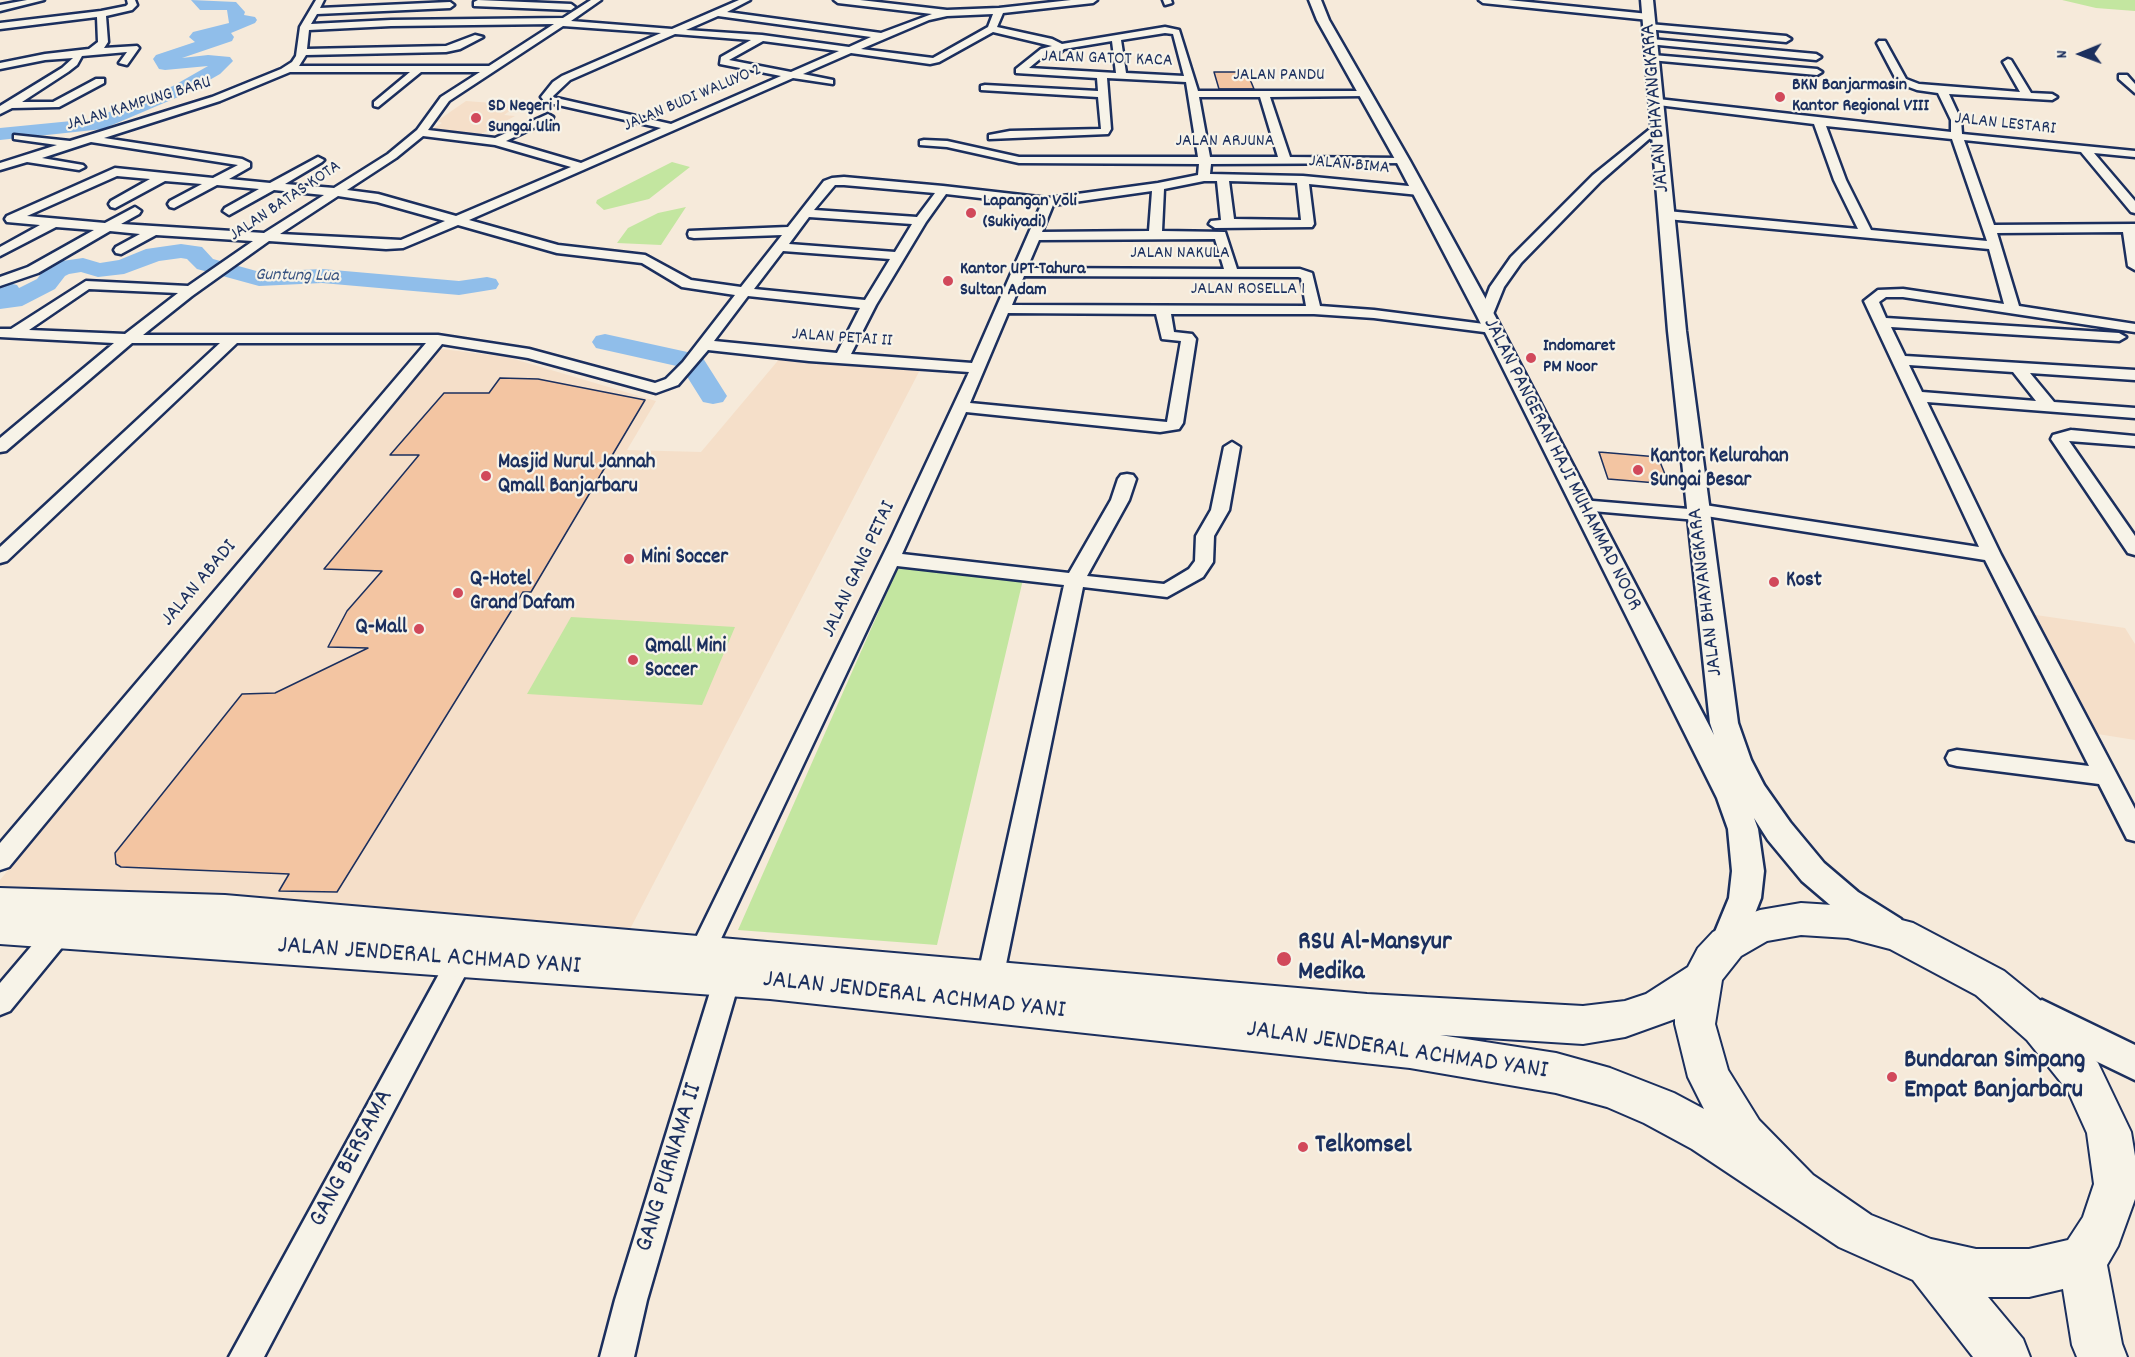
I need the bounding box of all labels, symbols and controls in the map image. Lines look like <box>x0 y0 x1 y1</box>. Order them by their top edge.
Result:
street label: JALAN BHAYANGKARA <box>1637 22 1677 194</box>
north arrow <box>2051 24 2111 84</box>
street label: JALAN GATOT KACA <box>1041 47 1173 73</box>
text: N <box>2051 50 2074 58</box>
street label: JALAN BUDI WALUYO 2 <box>621 60 765 138</box>
street label: JALAN PANDU <box>1233 66 1325 88</box>
street label: JALAN KAMPUNG BARU <box>64 73 214 137</box>
place label: BKN Banjarmasin Kantor Regional VIII <box>1792 76 1929 118</box>
marker: BKN Banjarmasin Kantor Regional VIII <box>1773 90 1787 104</box>
place label: SD Negeri 1 Sungai Ulin <box>488 97 560 140</box>
street label: JALAN LESTARI <box>1953 109 2057 141</box>
marker: SD Negeri 1 Sungai Ulin <box>469 111 483 125</box>
street label: JALAN ARJUNA <box>1175 132 1275 154</box>
street label: JALAN BIMA <box>1308 152 1390 180</box>
street label: JALAN BATAS KOTA <box>226 157 346 247</box>
place label: Lapangan Voli (Sukiyadi) <box>983 192 1077 234</box>
marker: Lapangan Voli (Sukiyadi) <box>964 206 978 220</box>
street label: JALAN NAKULA <box>1130 244 1230 266</box>
place label: Kantor UPT Tahura Sultan Adam <box>960 260 1085 302</box>
water label: Guntung Lua <box>255 265 339 289</box>
marker: Kantor UPT Tahura Sultan Adam <box>941 274 955 288</box>
street label: JALAN ROSELLA 1 <box>1191 280 1305 302</box>
street label: JALAN PANGERAN HAJI MUHAMMAD NOOR <box>1476 314 1646 616</box>
street label: JALAN PETAI II <box>791 325 893 353</box>
place label: Indomaret PM Noor <box>1543 337 1615 380</box>
marker: Indomaret PM Noor <box>1524 351 1538 365</box>
place label: Kantor Kelurahan Sungai Besar <box>1650 445 1789 495</box>
place label: Masjid Nurul Jannah Qmall Banjarbaru <box>498 451 655 501</box>
marker: Kantor Kelurahan Sungai Besar <box>1631 463 1645 477</box>
marker: Masjid Nurul Jannah Qmall Banjarbaru <box>479 469 493 483</box>
street label: JALAN GANG PETAI <box>817 498 903 642</box>
street label: JALAN BHAYANGKARA <box>1684 506 1730 678</box>
street label: JALAN ABADI <box>157 536 243 632</box>
place label: Mini Soccer <box>641 546 728 572</box>
marker: Mini Soccer <box>622 552 636 566</box>
place label: Q-Hotel Grand Dafam <box>470 568 575 618</box>
place label: Kost <box>1786 569 1822 595</box>
marker: Kost <box>1767 575 1781 589</box>
marker: Q-Hotel Grand Dafam <box>451 586 465 600</box>
place label: Q-Mall <box>355 616 407 642</box>
marker: Q-Mall <box>412 622 426 636</box>
place label: Qmall Mini Soccer <box>645 635 726 685</box>
marker: Qmall Mini Soccer <box>626 653 640 667</box>
place label: RSU Al-Mansyur Medika <box>1298 928 1452 990</box>
street label: JALAN JENDERAL ACHMAD YANI <box>276 932 582 984</box>
marker: RSU Al-Mansyur Medika <box>1275 950 1293 968</box>
street label: JALAN JENDERAL ACHMAD YANI <box>761 966 1067 1028</box>
street label: JALAN JENDERAL ACHMAD YANI <box>1244 1015 1550 1089</box>
place label: Bundaran Simpang Empat Banjarbaru <box>1904 1046 2085 1108</box>
marker: Bundaran Simpang Empat Banjarbaru <box>1885 1070 1899 1084</box>
street label: GANG PURNAMA II <box>631 1080 711 1256</box>
street label: GANG BERSAMA <box>304 1085 402 1233</box>
place label: Telkomsel <box>1315 1131 1412 1163</box>
marker: Telkomsel <box>1296 1140 1310 1154</box>

